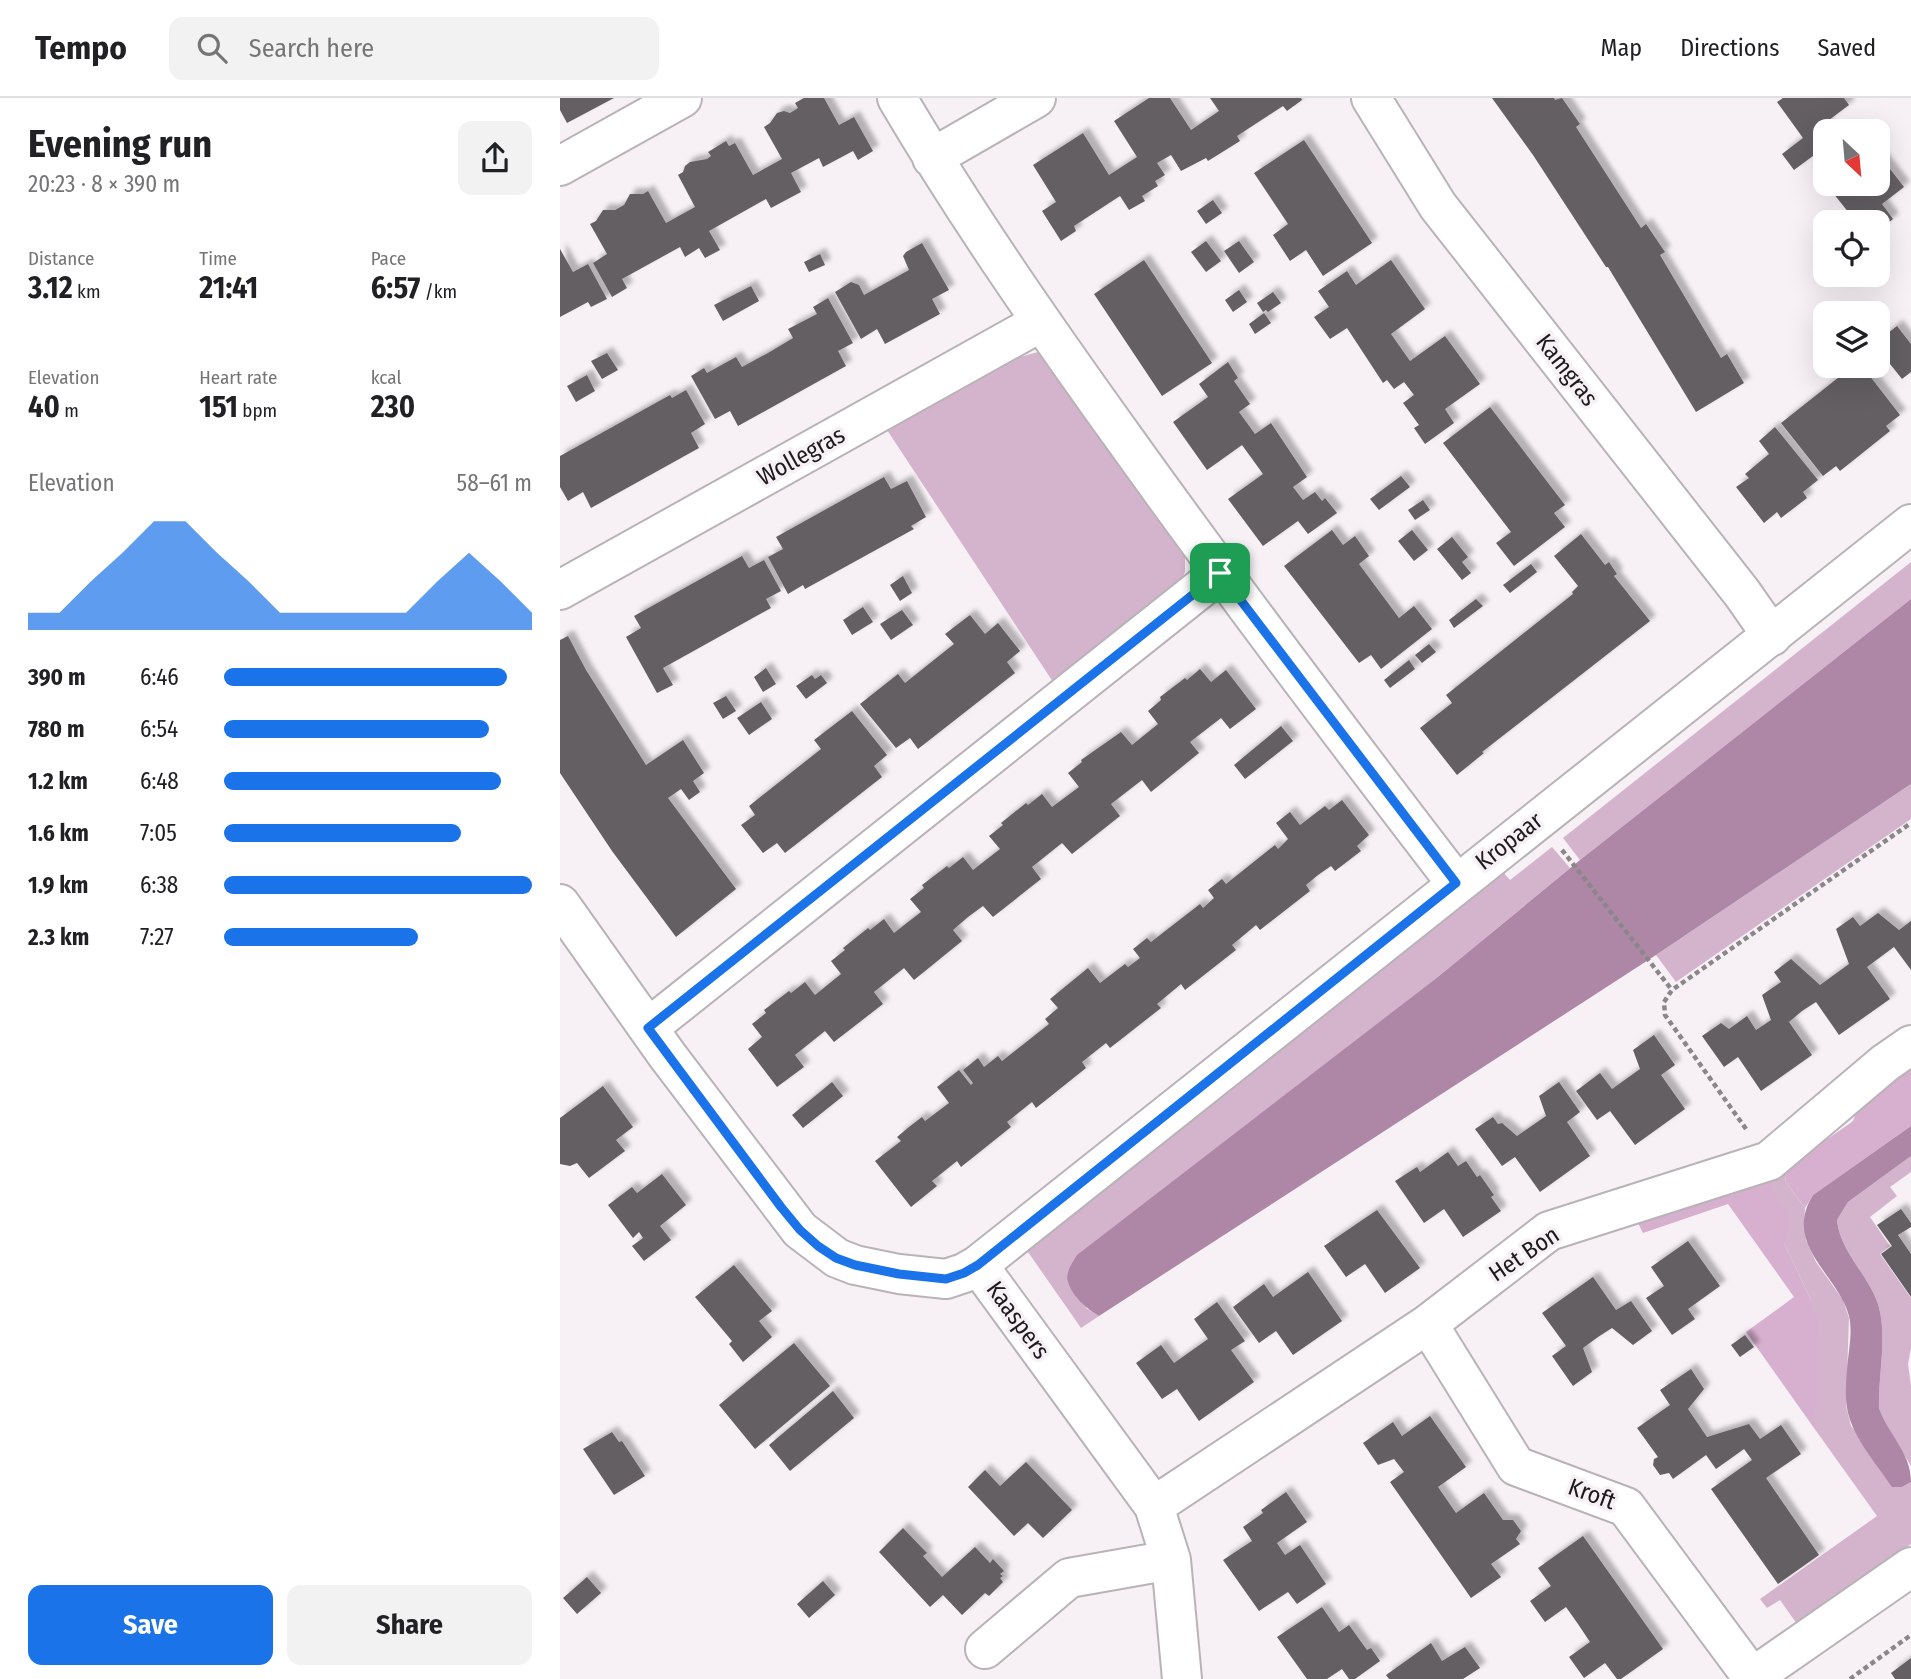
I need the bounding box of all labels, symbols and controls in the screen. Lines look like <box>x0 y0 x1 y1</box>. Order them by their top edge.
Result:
search box <box>169 17 659 80</box>
text: Tempo <box>35 28 127 68</box>
icon: search <box>193 29 231 67</box>
text: Search here <box>249 33 374 64</box>
text: Map <box>1601 34 1642 62</box>
text: Directions <box>1680 34 1779 62</box>
text: Saved <box>1817 34 1876 62</box>
north arrow <box>1813 119 1890 196</box>
map controls <box>1813 119 1890 378</box>
text: Evening run <box>28 121 212 167</box>
button: share <box>458 121 532 195</box>
text: 20:23 · 8 × 390 m <box>28 170 180 198</box>
button: locate <box>1813 210 1890 287</box>
text: Distance <box>28 247 95 270</box>
text: Time <box>199 247 237 270</box>
text: Pace <box>371 247 406 270</box>
text: 3.12 <box>28 270 73 306</box>
text: 21:41 <box>199 270 258 306</box>
text: 6:57 <box>371 270 420 306</box>
text: km <box>73 280 101 303</box>
text: /km <box>420 280 457 303</box>
button: layers <box>1813 301 1890 378</box>
street label: Kamgras <box>1530 328 1604 412</box>
text: Elevation <box>28 366 100 389</box>
text: Heart rate <box>199 366 277 389</box>
text: kcal <box>371 366 401 389</box>
text: 40 <box>28 389 60 425</box>
text: 151 <box>199 389 238 425</box>
text: 230 <box>371 389 415 425</box>
text: m <box>60 399 79 422</box>
text: bpm <box>238 399 277 422</box>
street label: Wollegras <box>752 421 850 491</box>
text: Elevation <box>28 469 115 497</box>
text: 58–61 m <box>457 469 532 497</box>
pin <box>1190 543 1250 603</box>
icon: arrive <box>1201 554 1239 592</box>
text: 390 m <box>28 663 85 691</box>
text: 6:46 <box>140 663 179 691</box>
text: 780 m <box>28 715 85 743</box>
text: 6:54 <box>140 715 178 743</box>
text: 1.2 km <box>28 767 88 795</box>
text: 6:48 <box>140 767 179 795</box>
street label: Kropaar <box>1470 806 1549 876</box>
text: 1.6 km <box>28 819 89 847</box>
text: 7:05 <box>140 819 177 847</box>
text: 1.9 km <box>28 871 88 899</box>
text: 6:38 <box>140 871 178 899</box>
text: 2.3 km <box>28 923 89 951</box>
text: 7:27 <box>140 923 174 951</box>
street label: Het Bon <box>1484 1221 1564 1287</box>
street label: Kaaspers <box>981 1276 1055 1364</box>
street label: Kroft <box>1565 1473 1620 1515</box>
button: Save <box>28 1585 273 1665</box>
button: Share <box>287 1585 532 1665</box>

